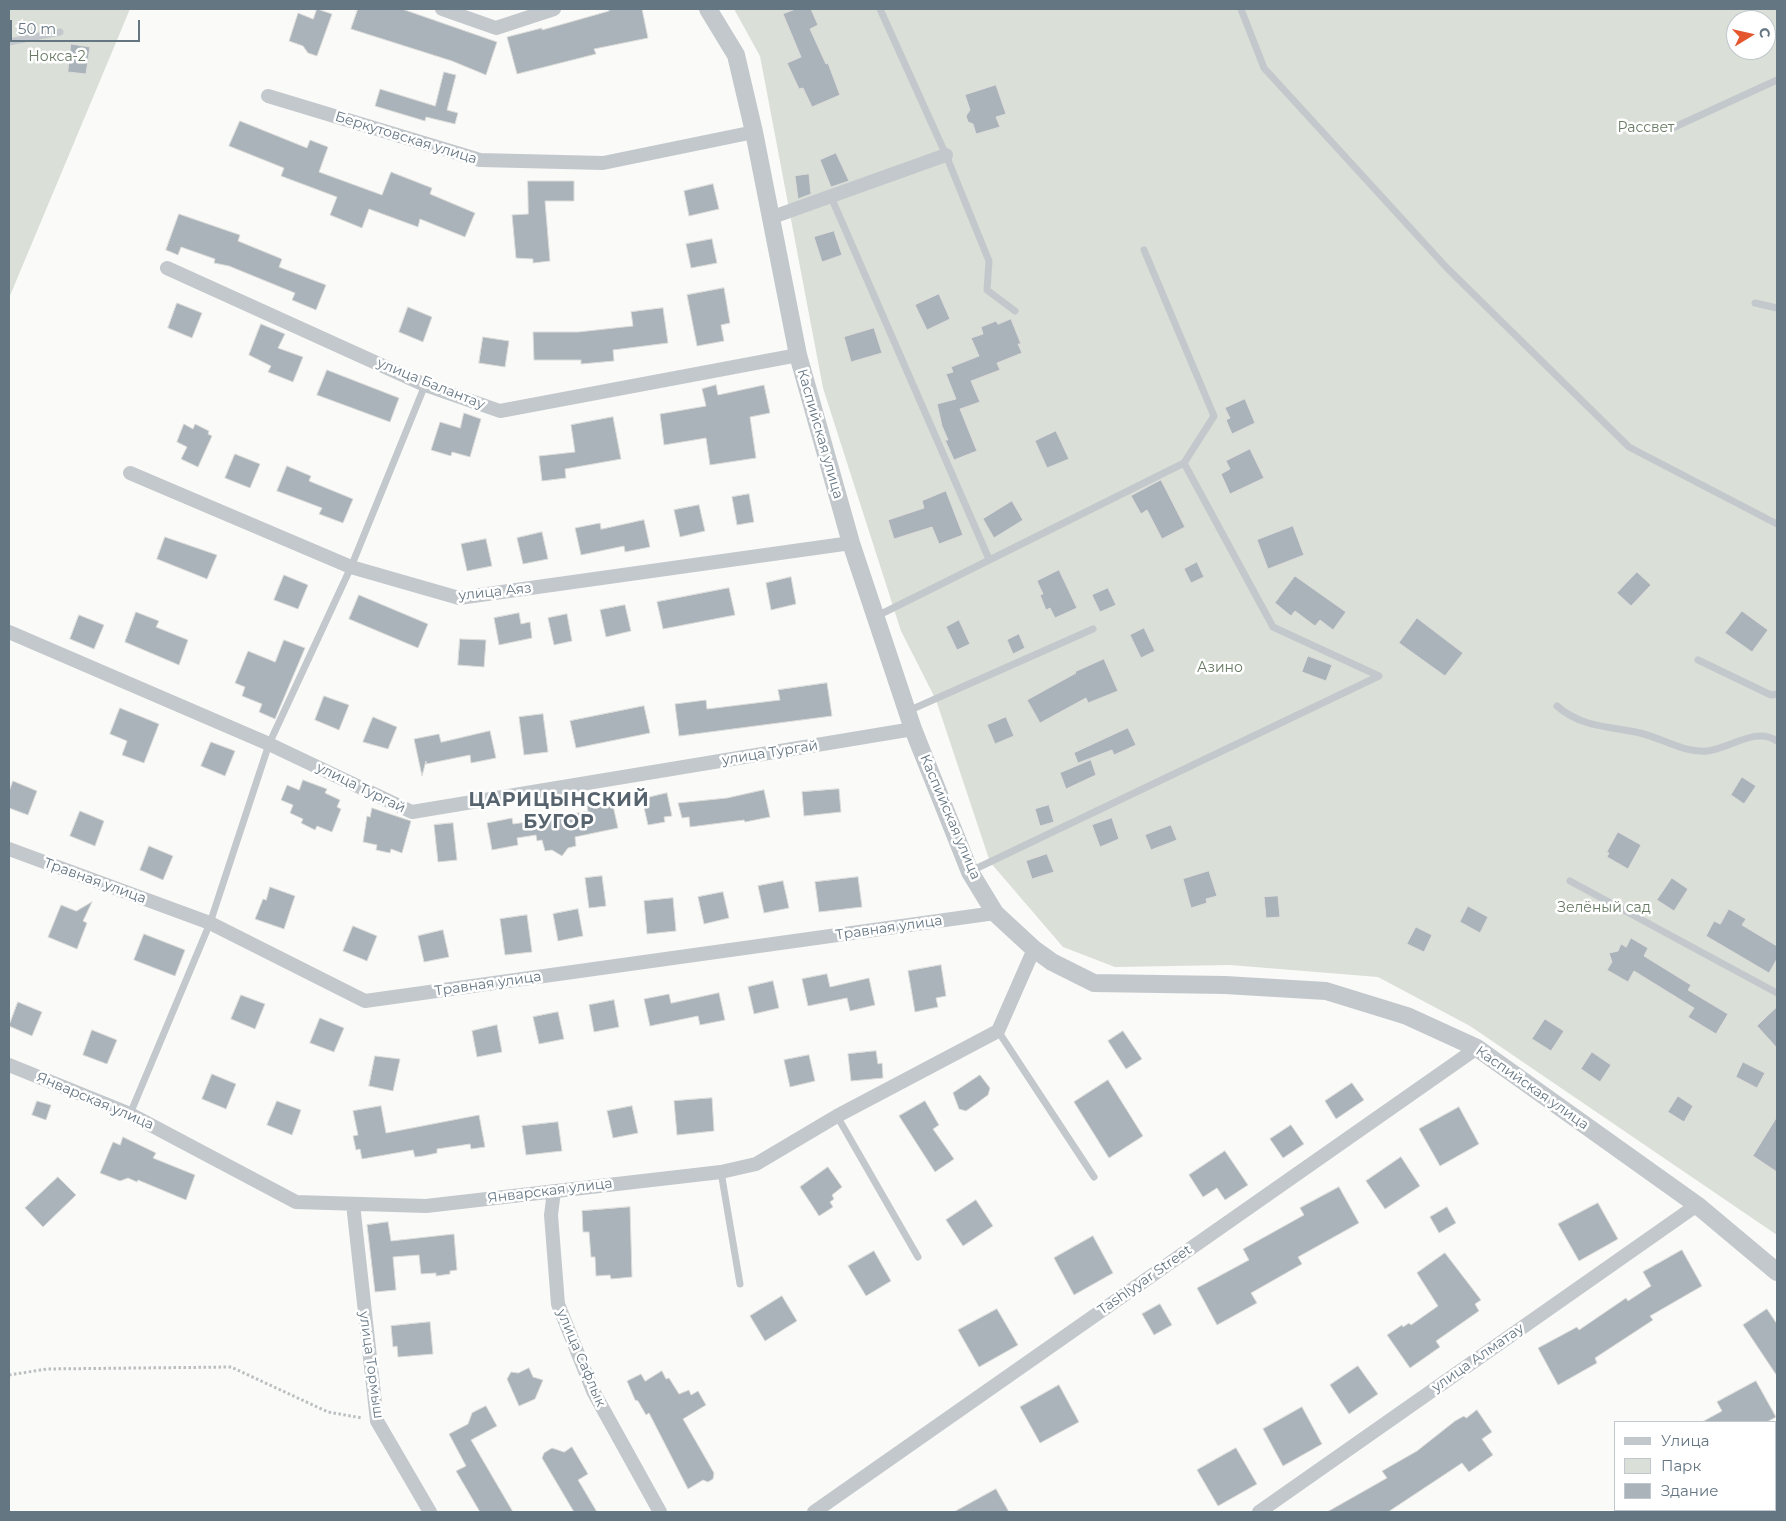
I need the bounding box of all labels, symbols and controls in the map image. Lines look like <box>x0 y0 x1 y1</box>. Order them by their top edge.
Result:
scale bar <box>12 10 142 42</box>
north arrow <box>1726 10 1776 60</box>
text: 50 m <box>18 19 56 38</box>
text: С <box>1755 26 1775 39</box>
park label: Нокса-2 <box>28 49 86 65</box>
street label: Беркутовская улица <box>333 108 479 168</box>
park label: Рассвет <box>1618 120 1674 136</box>
street label: улица Балантау <box>375 355 487 413</box>
street label: Каспийская улица <box>793 367 847 501</box>
street label: улица Аяз <box>458 580 532 604</box>
park label: Азино <box>1197 660 1243 676</box>
street label: улица Тургай <box>721 737 819 769</box>
street label: Каспийская улица <box>916 752 984 882</box>
street label: улица Тургай <box>314 759 408 817</box>
district label: ЦАРИЦЫНСКИЙ БУГОР <box>467 789 651 833</box>
street label: Травная улица <box>42 855 148 907</box>
park label: Зелёный сад <box>1557 900 1651 916</box>
street label: Травная улица <box>834 912 944 944</box>
street label: Травная улица <box>433 968 543 1000</box>
street label: Каспийская улица <box>1472 1043 1592 1133</box>
street label: Январская улица <box>34 1069 156 1133</box>
street label: Январская улица <box>487 1175 613 1207</box>
street label: Tashlyyar Street <box>1095 1241 1195 1319</box>
street label: улица Сафлык <box>553 1307 609 1409</box>
street label: улица Тормыш <box>355 1310 387 1420</box>
street label: улица Алматау <box>1429 1320 1527 1396</box>
legend <box>1614 1421 1776 1511</box>
text: Улица <box>1661 1431 1709 1450</box>
text: Парк <box>1661 1456 1701 1475</box>
text: Здание <box>1661 1481 1719 1500</box>

